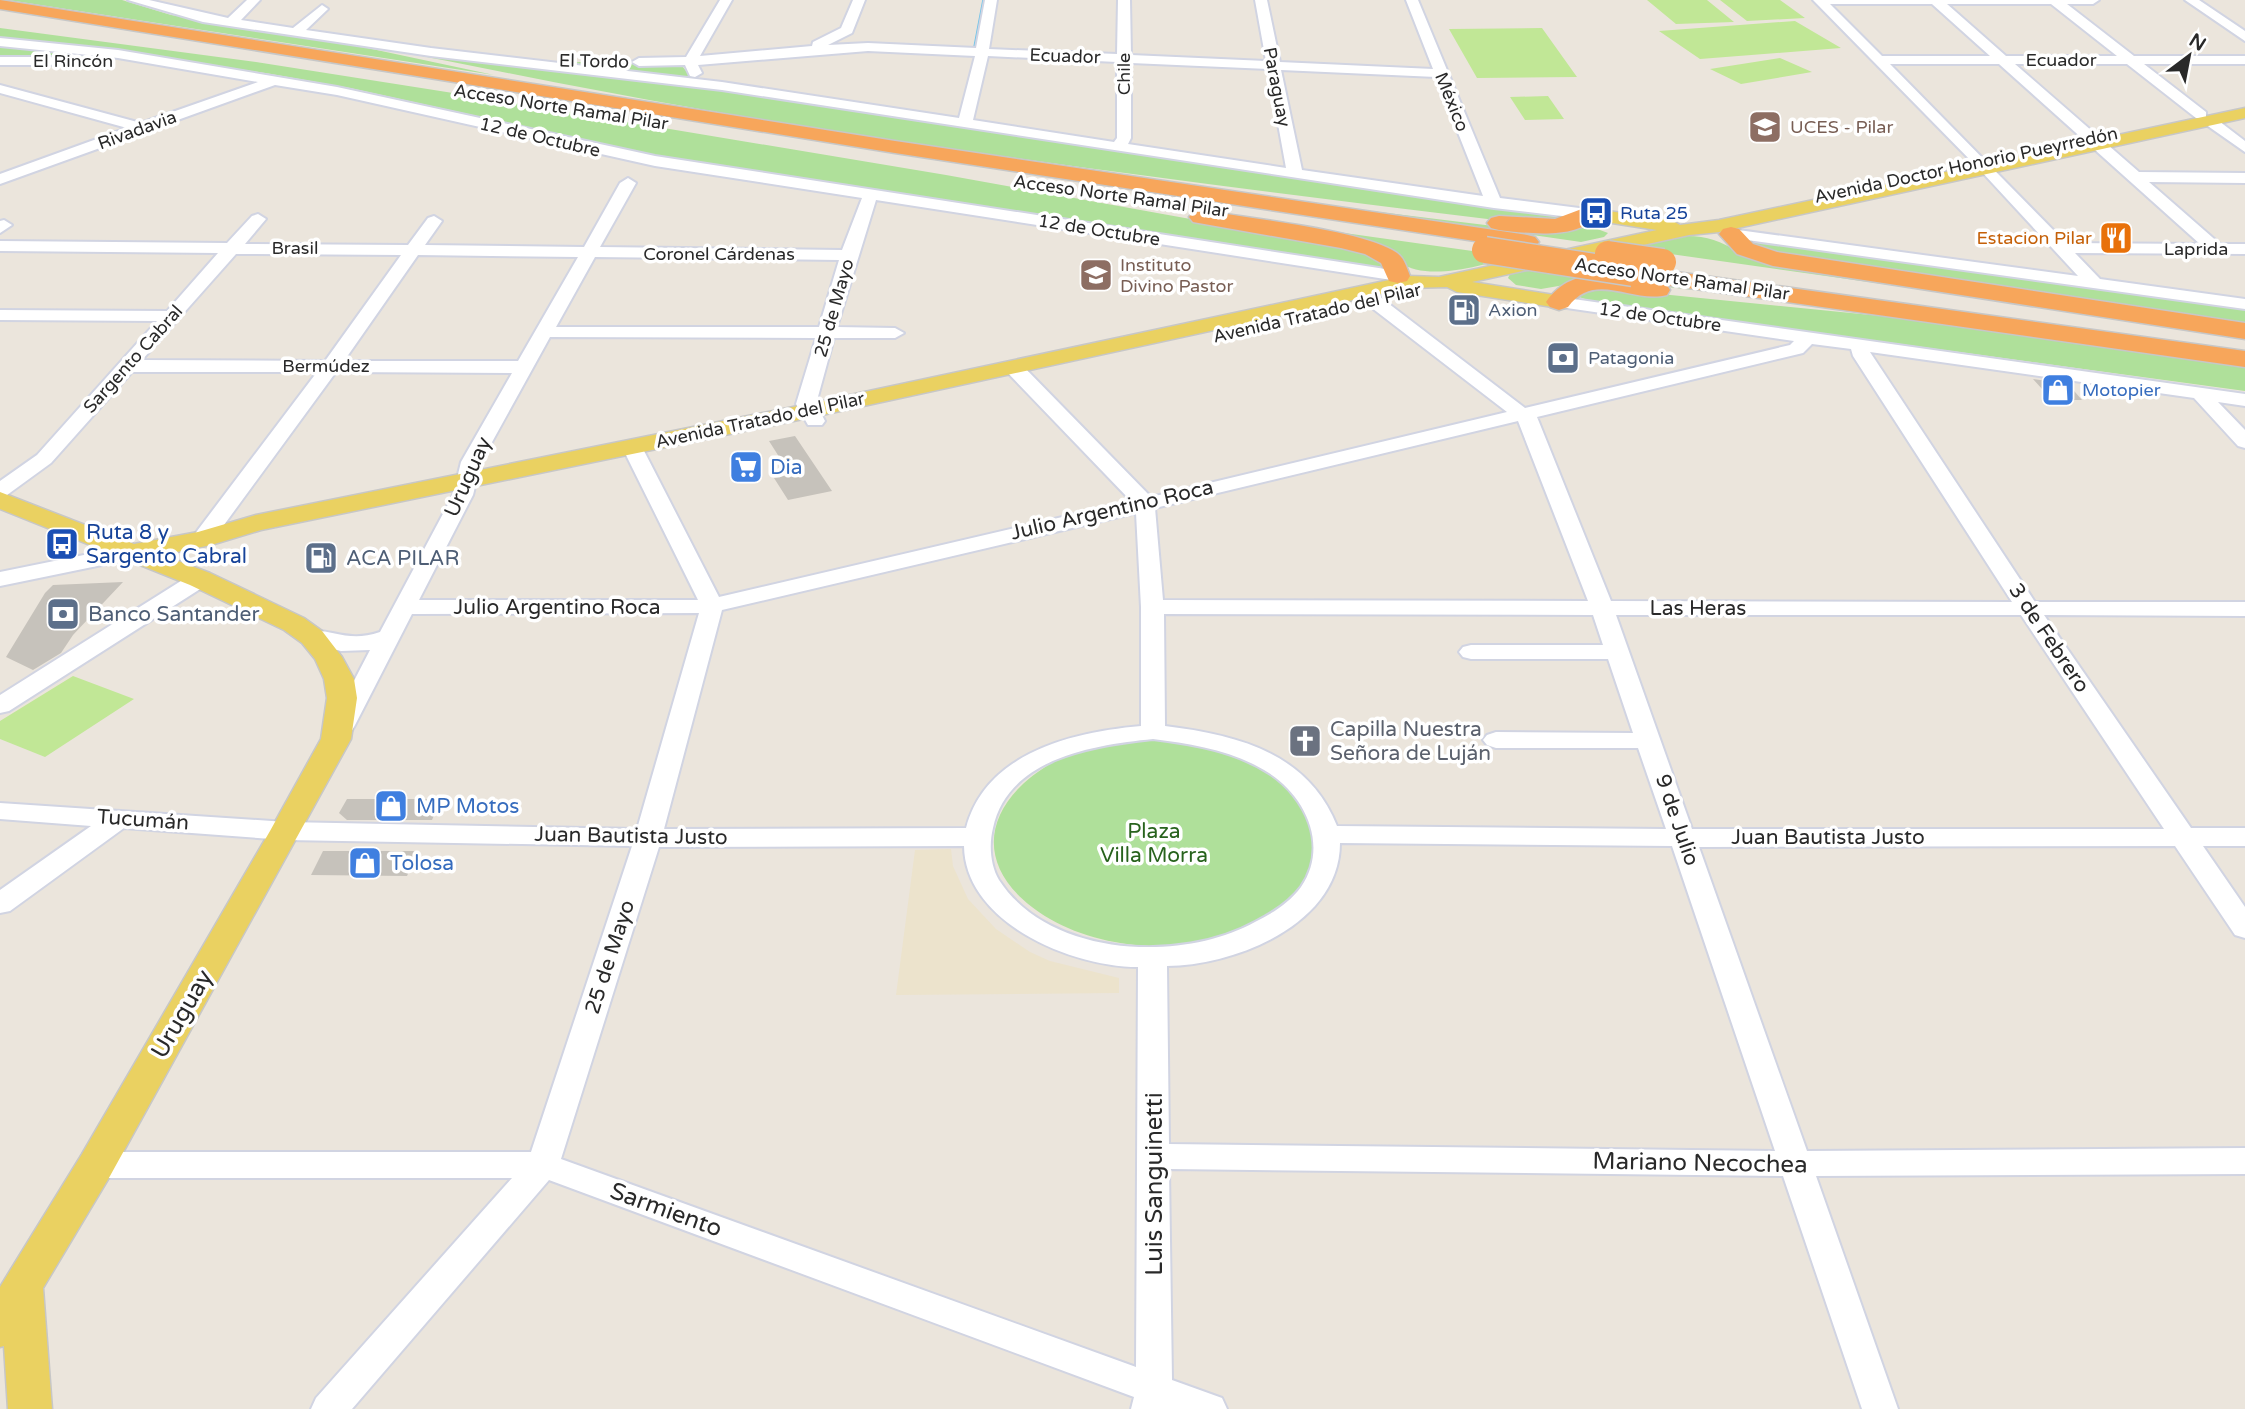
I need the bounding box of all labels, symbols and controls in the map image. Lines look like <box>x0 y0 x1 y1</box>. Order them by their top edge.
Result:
north arrow <box>2154 21 2224 91</box>
text: N <box>2185 29 2210 56</box>
street label: Ecuador <box>1029 44 1101 68</box>
street label: Paraguay <box>1259 45 1296 129</box>
street label: El Tordo <box>559 49 629 73</box>
street label: Ecuador <box>2025 49 2097 71</box>
street label: El Rincón <box>33 50 113 72</box>
street label: Chile <box>1113 53 1135 95</box>
street label: México <box>1430 69 1474 135</box>
street label: Acceso Norte Ramal Pilar <box>452 79 670 135</box>
street label: Rivadavia <box>95 106 179 154</box>
school or university icon: UCES - Pilar <box>1746 108 1784 146</box>
street label: 12 de Octubre <box>477 112 603 162</box>
place label: UCES - Pilar <box>1790 116 1893 138</box>
street label: Avenida Doctor Honorio Pueyrredón <box>1812 122 2120 208</box>
street label: Acceso Norte Ramal Pilar <box>1012 170 1230 222</box>
bus stop icon: Ruta 25 <box>1577 194 1615 232</box>
place label: Ruta 25 <box>1620 202 1688 224</box>
street label: 12 de Octubre <box>1036 209 1162 251</box>
restaurant icon: Estacion Pilar <box>2097 219 2135 257</box>
place label: Estacion Pilar <box>1976 227 2092 249</box>
street label: Brasil <box>272 237 318 259</box>
street label: Laprida <box>2164 238 2228 260</box>
street label: Coronel Cárdenas <box>643 243 795 265</box>
street label: Acceso Norte Ramal Pilar <box>1573 253 1791 305</box>
place label: Instituto Divino Pastor <box>1120 254 1233 297</box>
street label: 25 de Mayo <box>809 256 859 360</box>
school or university icon: Instituto Divino Pastor <box>1077 256 1115 294</box>
street label: Avenida Tratado del Pilar <box>1211 278 1423 348</box>
fuel station icon: Axion <box>1445 291 1483 329</box>
street label: 12 de Octubre <box>1597 298 1723 336</box>
place label: Axion <box>1488 299 1538 321</box>
street label: Sargento Cabral <box>79 300 187 418</box>
bank icon: Patagonia <box>1544 339 1582 377</box>
place label: Patagonia <box>1588 347 1674 369</box>
street label: Bermúdez <box>282 355 370 377</box>
shop icon: Motopier <box>2039 371 2077 409</box>
place label: Motopier <box>2082 379 2161 401</box>
street label: Avenida Tratado del Pilar <box>653 387 867 453</box>
street label: Uruguay <box>439 433 497 521</box>
supermarket icon: Dia <box>727 448 765 486</box>
place label: Dia <box>770 455 803 480</box>
street label: Julio Argentino Roca <box>1008 475 1216 545</box>
place label: Ruta 8 y Sargento Cabral <box>86 520 247 569</box>
bus stop icon: Ruta 8 y Sargento Cabral <box>43 525 81 563</box>
fuel station icon: ACA PILAR <box>302 539 340 577</box>
place label: ACA PILAR <box>346 546 459 571</box>
street label: 3 de Febrero <box>2003 579 2095 697</box>
bank icon: Banco Santander <box>44 595 82 633</box>
street label: Julio Argentino Roca <box>453 595 661 620</box>
street label: Las Heras <box>1650 596 1746 621</box>
place label: Banco Santander <box>88 602 260 627</box>
place label: Capilla Nuestra Señora de Luján <box>1330 717 1491 766</box>
church icon: Capilla Nuestra Señora de Luján <box>1286 722 1324 760</box>
street label: 9 de Julio <box>1650 771 1704 869</box>
shop icon: MP Motos <box>372 787 410 825</box>
place label: MP Motos <box>416 794 519 819</box>
street label: Tucumán <box>96 804 190 836</box>
park label: Plaza Villa Morra <box>1100 819 1208 868</box>
street label: Juan Bautista Justo <box>534 822 728 850</box>
street label: Juan Bautista Justo <box>1731 825 1925 850</box>
shop icon: Tolosa <box>346 844 384 882</box>
place label: Tolosa <box>390 851 454 876</box>
street label: 25 de Mayo <box>580 897 640 1017</box>
street label: Uruguay <box>145 964 219 1063</box>
street label: Luis Sanguinetti <box>1140 1092 1169 1276</box>
street label: Mariano Necochea <box>1592 1147 1808 1179</box>
street label: Sarmiento <box>606 1176 726 1244</box>

